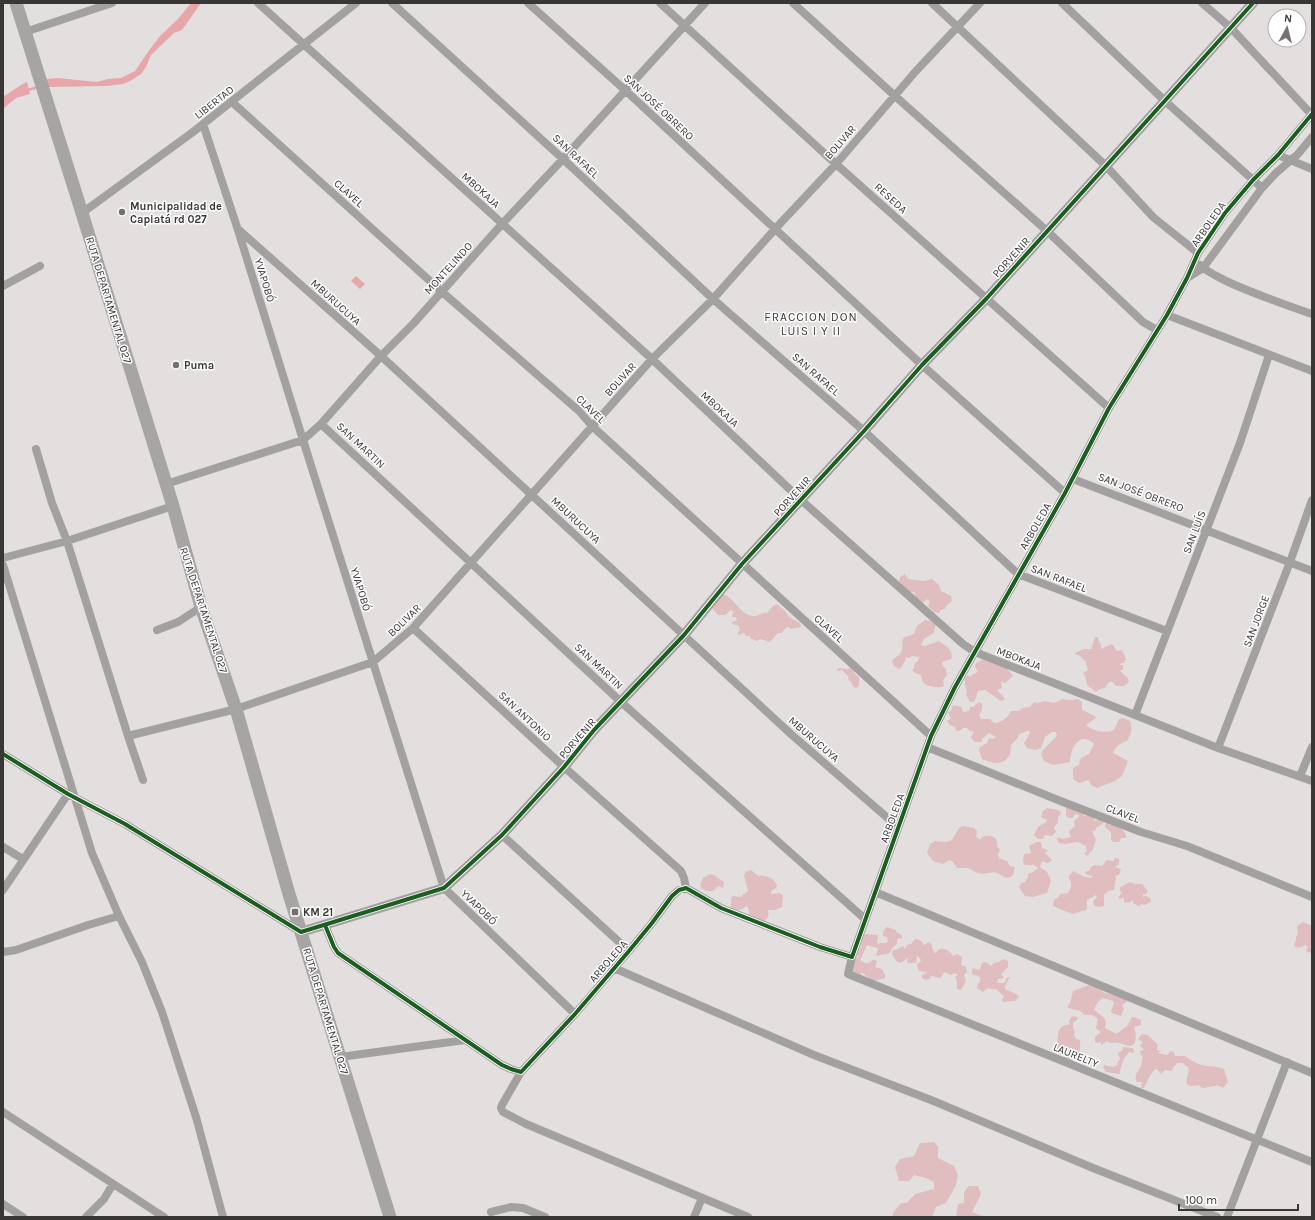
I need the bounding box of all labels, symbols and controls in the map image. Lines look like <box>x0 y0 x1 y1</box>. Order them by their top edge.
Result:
north arrow <box>1267 8 1307 48</box>
text: N <box>1283 12 1293 26</box>
street label: SAN JOSÉ OBRERO <box>621 70 698 143</box>
street label: LIBERTAD <box>192 83 237 122</box>
street label: BOLIVAR <box>822 122 859 162</box>
street label: SAN RAFAEL <box>550 132 602 182</box>
street label: MBOKAJA <box>459 170 503 211</box>
street label: CLAVEL <box>331 177 367 211</box>
street label: RESEDA <box>872 180 910 217</box>
street label: ARBOLEDA <box>1188 199 1229 249</box>
place label: Municipalidad de Capiatá rd 027 <box>130 200 222 226</box>
marker: Municipalidad de Capiatá rd 027 <box>117 207 127 217</box>
street label: PORVENIR <box>990 234 1033 280</box>
street label: RUTA DEPARTAMENTAL 027 <box>83 235 134 365</box>
street label: MONTELINDO <box>422 240 475 297</box>
street label: YVAPOBÓ <box>252 256 279 304</box>
street label: MBURUCUYA <box>308 277 364 329</box>
district label: FRACCION DON LUIS I Y II <box>764 310 858 338</box>
street label: SAN RAFAEL <box>789 350 843 399</box>
place label: Puma <box>184 359 214 372</box>
marker: Puma <box>171 360 181 370</box>
street label: BOLIVAR <box>602 360 639 399</box>
street label: MBOKAJA <box>698 389 742 431</box>
street label: CLAVEL <box>573 392 609 427</box>
street label: SAN MARTIN <box>334 420 388 471</box>
street label: SAN JOSÉ OBRERO <box>1096 468 1186 515</box>
street label: PORVENIR <box>771 473 814 519</box>
street label: MBURUCUYA <box>548 494 604 547</box>
street label: ARBOLEDA <box>1017 500 1054 552</box>
street label: SAN LUÍS <box>1178 508 1209 556</box>
street label: RUTA DEPARTAMENTAL 027 <box>177 546 230 675</box>
street label: SAN RAFAEL <box>1029 562 1089 595</box>
street label: YVAPOBÓ <box>348 565 375 613</box>
street label: SAN JORGE <box>1241 593 1272 649</box>
street label: BOLIVAR <box>385 601 424 639</box>
street label: CLAVEL <box>811 612 847 646</box>
street label: SAN MARTIN <box>572 641 626 692</box>
street label: MBOKAJA <box>995 644 1044 673</box>
street label: SAN ANTONIO <box>496 689 554 744</box>
street label: MBURUCUYA <box>786 714 842 765</box>
street label: PORVENIR <box>556 715 599 761</box>
street label: ARBOLEDA <box>877 791 908 845</box>
street label: CLAVEL <box>1104 801 1142 826</box>
street label: YVAPOBÓ <box>458 886 501 928</box>
place label: KM 21 <box>303 906 333 919</box>
marker: KM 21 <box>290 907 300 917</box>
street label: ARBOLEDA <box>586 937 631 985</box>
street label: RUTA DEPARTAMENTAL 027 <box>300 946 351 1076</box>
street label: LAURELTY <box>1051 1040 1100 1070</box>
scale bar <box>1179 1186 1298 1212</box>
text: 100 m <box>1185 1193 1217 1207</box>

